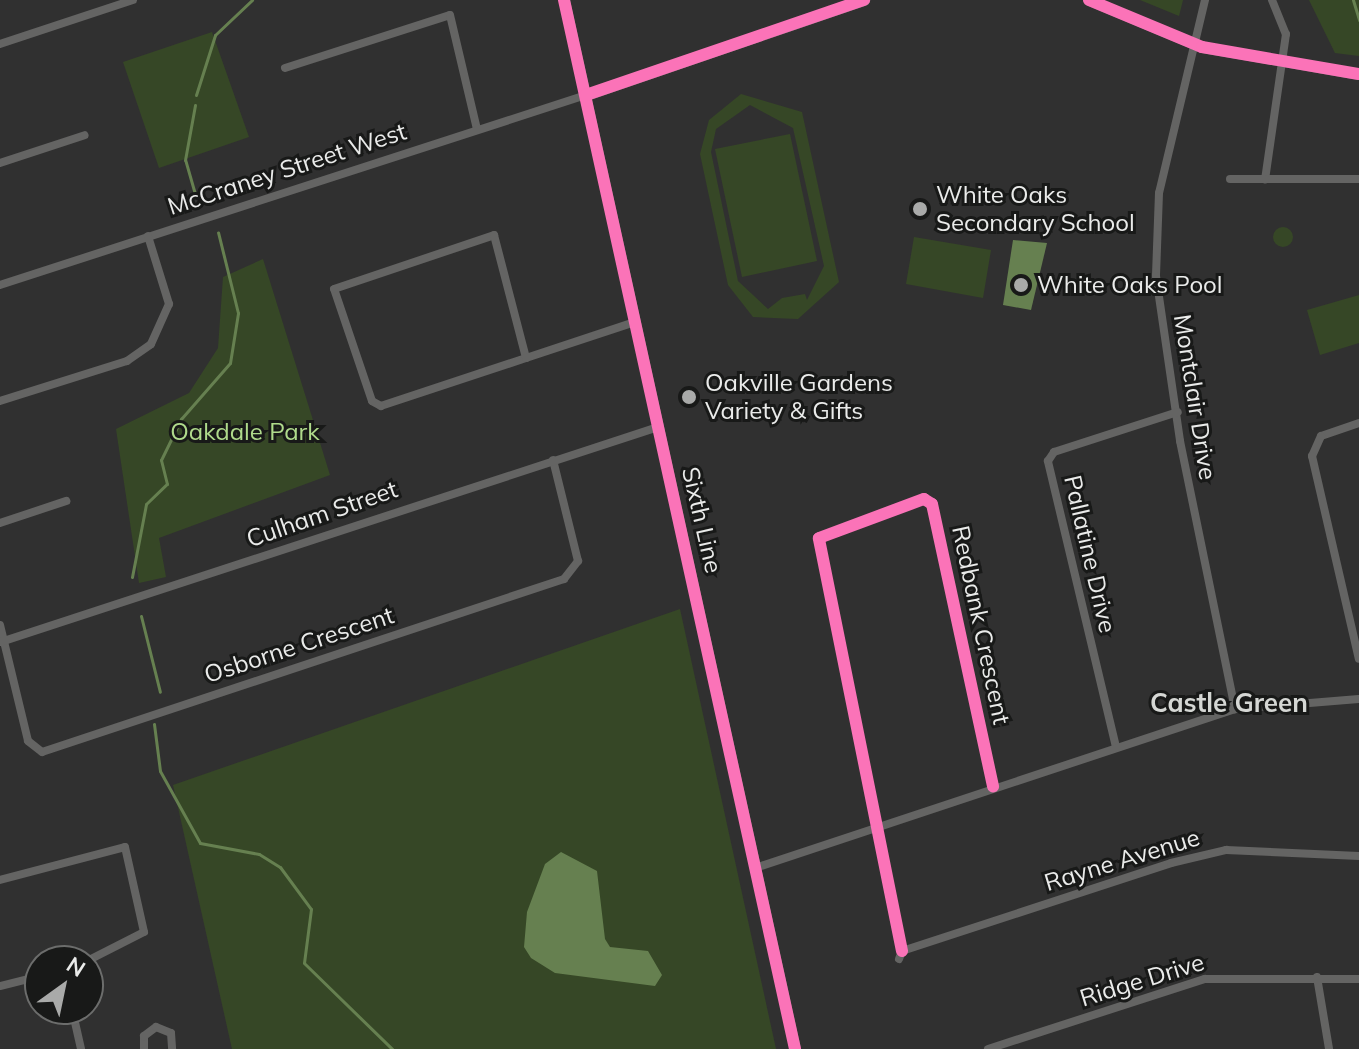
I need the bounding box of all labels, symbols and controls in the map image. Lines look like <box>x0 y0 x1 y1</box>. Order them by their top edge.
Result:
street label: McCraney Street West <box>164 117 410 221</box>
place label: White Oaks Secondary School <box>936 181 1135 237</box>
marker: White Oaks Secondary School <box>911 200 929 218</box>
place label: White Oaks Pool <box>1037 271 1223 299</box>
marker: White Oaks Pool <box>1012 276 1030 294</box>
street label: Montclair Drive <box>1168 312 1222 482</box>
place label: Oakville Gardens Variety & Gifts <box>705 369 893 425</box>
marker: Oakville Gardens Variety & Gifts <box>680 388 698 406</box>
park label: Oakdale Park <box>170 418 320 446</box>
street label: Sixth Line <box>676 464 728 576</box>
street label: Pallatine Drive <box>1058 472 1122 636</box>
street label: Culham Street <box>243 475 401 553</box>
street label: Redbank Crescent <box>946 523 1016 727</box>
street label: Osborne Crescent <box>201 601 397 689</box>
district label: Castle Green <box>1150 687 1308 719</box>
street label: Rayne Avenue <box>1041 823 1203 897</box>
north arrow <box>24 945 104 1025</box>
street label: Ridge Drive <box>1076 947 1208 1013</box>
text: N <box>61 950 91 983</box>

